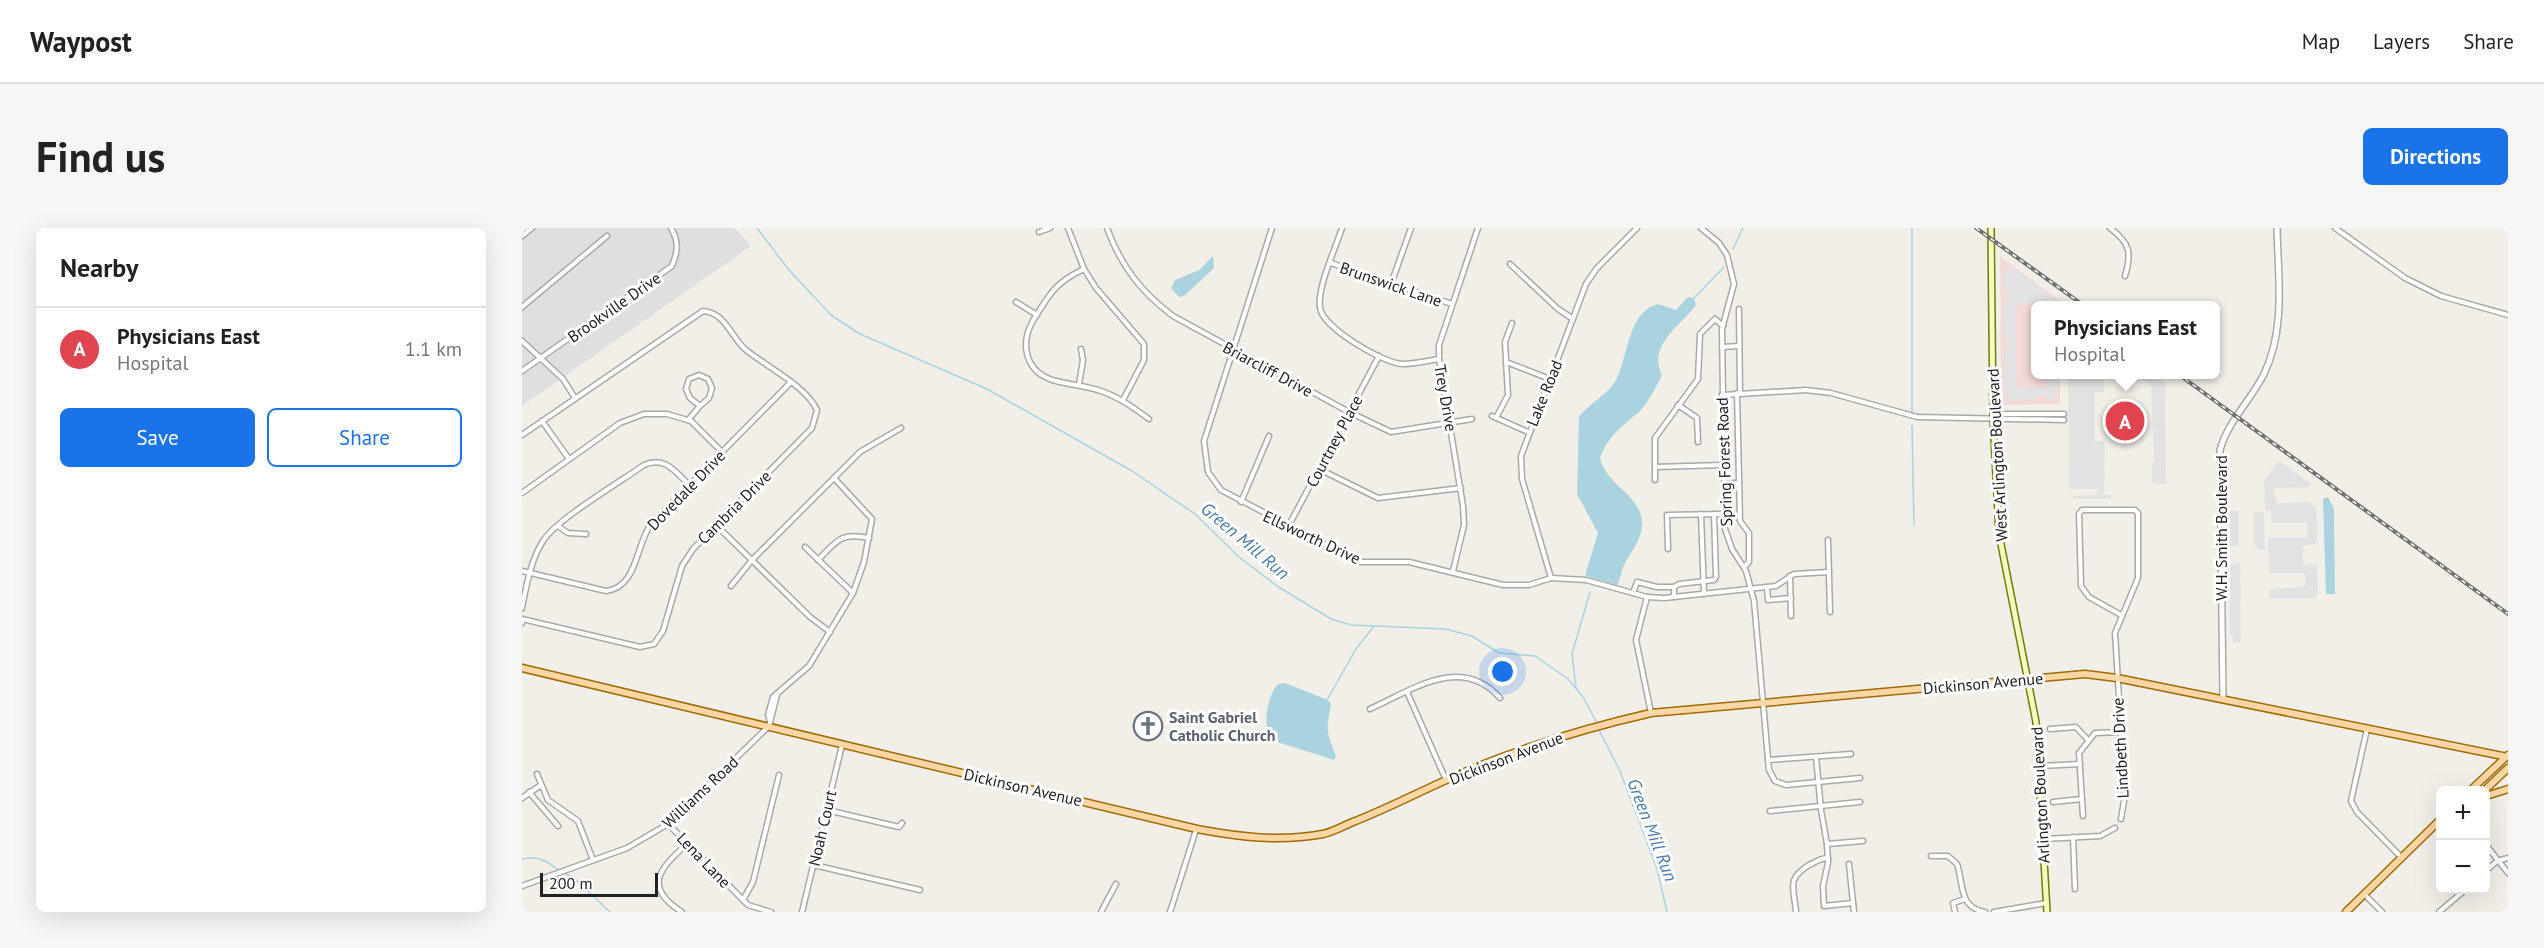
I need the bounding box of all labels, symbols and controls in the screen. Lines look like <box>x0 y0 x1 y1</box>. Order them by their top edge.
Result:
text: Waypost <box>30 23 132 60</box>
text: Map <box>2302 28 2340 55</box>
text: Layers <box>2373 28 2430 55</box>
text: Share <box>2463 28 2514 55</box>
button: Directions <box>2363 128 2508 185</box>
text: Find us <box>36 129 165 184</box>
text: Nearby <box>60 251 138 284</box>
street label: Brunswick Lane <box>1337 257 1445 311</box>
street label: Brookville Drive <box>564 268 664 346</box>
popup <box>2031 301 2220 379</box>
text: Physicians East <box>2054 313 2197 341</box>
text: Physicians East <box>117 322 260 350</box>
text: A <box>73 336 86 362</box>
text: 1.1 km <box>405 336 462 362</box>
street label: Briarcliff Drive <box>1220 337 1316 401</box>
text: Hospital <box>2054 341 2125 367</box>
text: Hospital <box>117 350 188 376</box>
street label: Lake Road <box>1522 357 1566 429</box>
street label: Trey Drive <box>1430 363 1462 433</box>
street label: West Arlington Boulevard <box>1982 368 2012 542</box>
street label: Courtney Place <box>1301 392 1367 490</box>
street label: Spring Forest Road <box>1712 397 1736 527</box>
pin: A <box>2106 398 2144 444</box>
button: Save <box>60 408 255 467</box>
button: Share <box>267 408 462 467</box>
street label: Dovedale Drive <box>643 446 729 534</box>
street label: W.H. Smith Boulevard <box>2211 455 2231 601</box>
street label: Cambria Drive <box>693 466 775 548</box>
water label: Green Mill Run <box>1196 497 1294 584</box>
street label: Ellsworth Drive <box>1260 506 1364 568</box>
your location <box>1488 657 1517 686</box>
street label: Dickinson Avenue <box>1922 668 2044 698</box>
street label: Lindbeth Drive <box>2107 697 2133 799</box>
place label: Saint Gabriel Catholic Church <box>1169 707 1276 745</box>
church icon: Saint Gabriel Catholic Church <box>1132 710 1164 742</box>
street label: Arlington Boulevard <box>2026 726 2054 864</box>
street label: Dickinson Avenue <box>1446 727 1566 789</box>
street label: Williams Road <box>658 752 742 832</box>
street label: Dickinson Avenue <box>962 764 1084 810</box>
water label: Green Mill Run <box>1622 775 1683 885</box>
map controls <box>2436 786 2490 894</box>
button: + <box>2436 786 2490 840</box>
street label: Noah Court <box>804 787 841 868</box>
street label: Lena Lane <box>673 828 735 892</box>
button: − <box>2436 840 2490 894</box>
scale bar <box>540 870 658 898</box>
text: 200 m <box>549 873 592 893</box>

